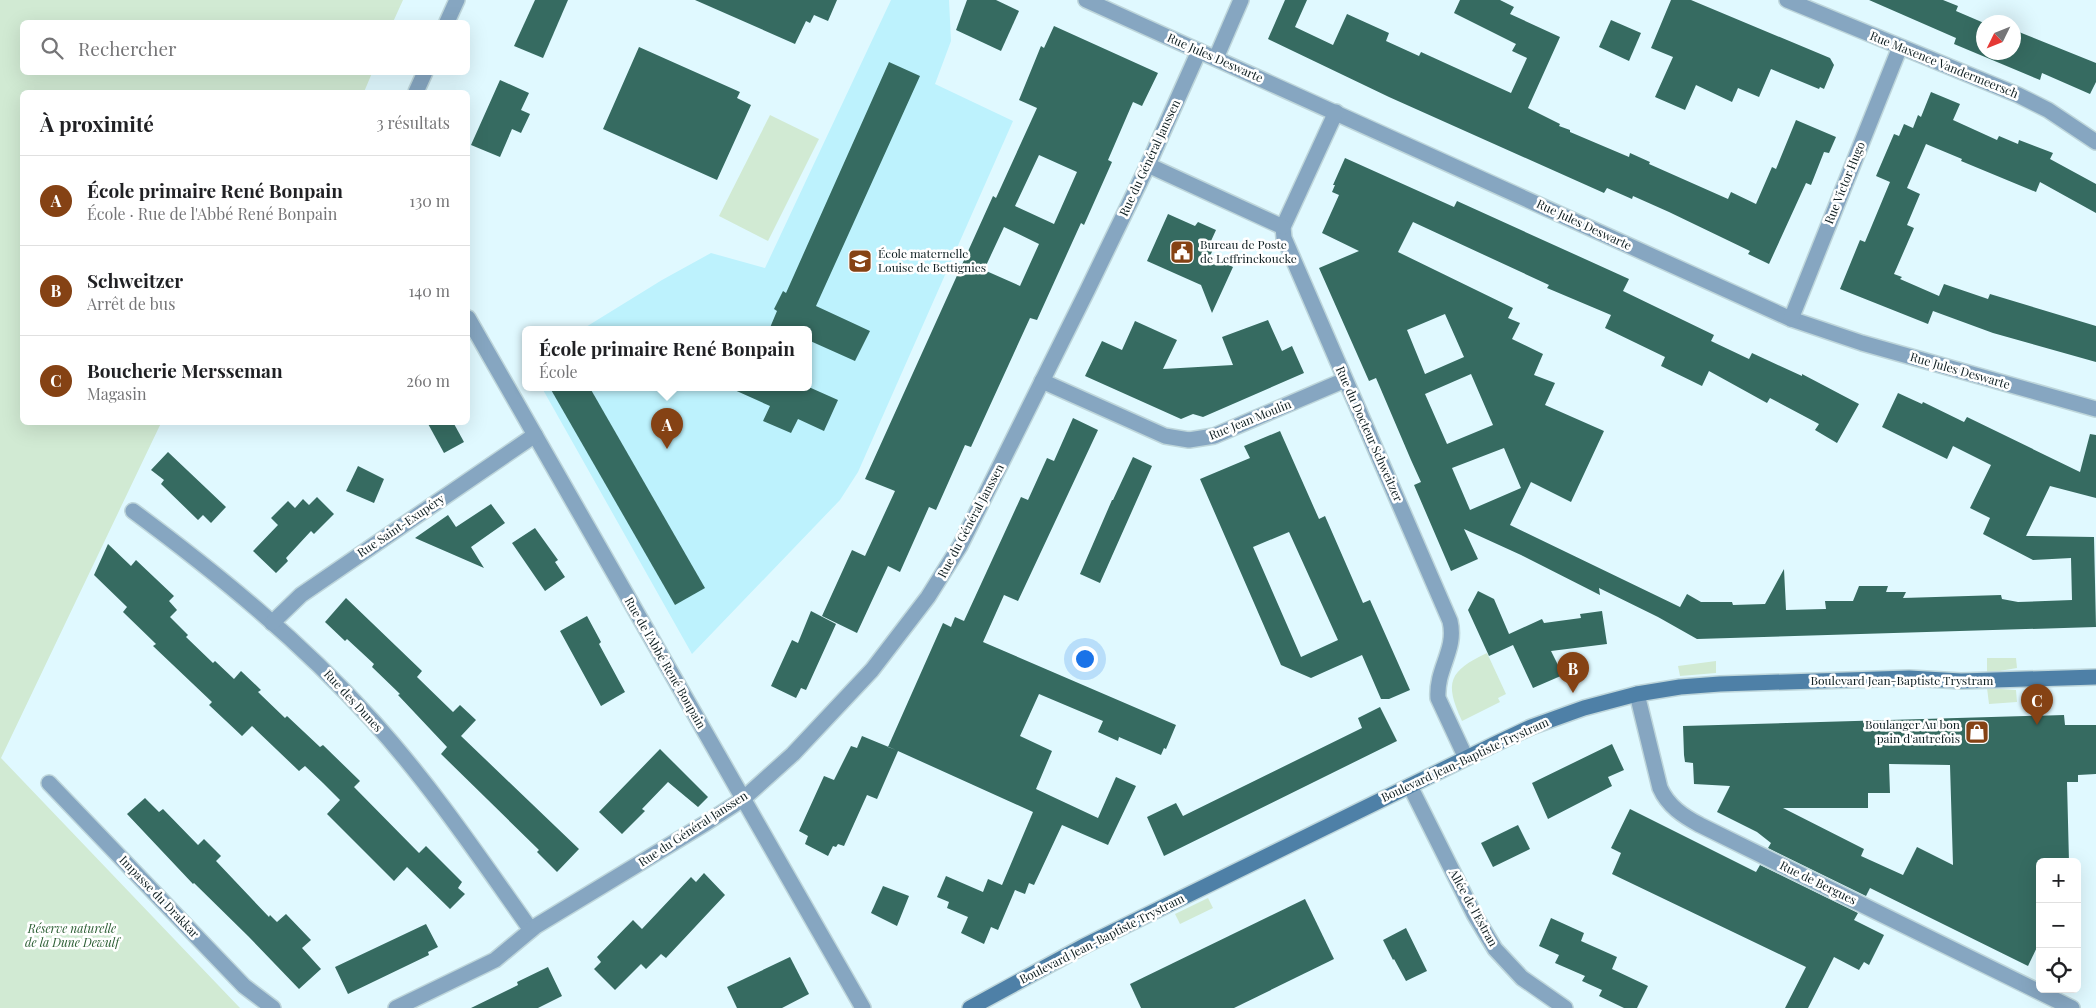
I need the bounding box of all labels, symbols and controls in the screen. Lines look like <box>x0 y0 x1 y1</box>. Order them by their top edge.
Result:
north arrow <box>1976 15 2021 60</box>
search box <box>20 20 470 75</box>
street label: Rue Maxence Vandermeersch <box>1868 27 2021 101</box>
street label: Rue Jules Deswarte <box>1165 29 1266 85</box>
icon: search <box>38 34 66 62</box>
text: Rechercher <box>78 35 177 61</box>
street label: Rue du Général Janssen <box>1115 97 1183 219</box>
text: À proximité <box>40 109 154 137</box>
text: 3 résultats <box>376 112 450 133</box>
street label: Rue Victor Hugo <box>1820 139 1868 226</box>
text: École primaire René Bonpain <box>87 177 343 203</box>
text: A <box>51 190 61 211</box>
text: 130 m <box>409 190 450 211</box>
street label: Rue Jules Deswarte <box>1534 195 1635 253</box>
text: École · Rue de l'Abbé René Bonpain <box>87 203 337 224</box>
place label: Bureau de Poste de Leffrinckoucke <box>1200 236 1297 266</box>
public building icon: Bureau de Poste de Leffrinckoucke <box>1169 239 1195 265</box>
place label: École maternelle Louise de Bettignies <box>878 245 986 275</box>
school or university icon: École maternelle Louise de Bettignies <box>847 248 873 274</box>
text: Schweitzer <box>87 267 183 293</box>
text: B <box>51 280 61 301</box>
text: 140 m <box>408 280 450 301</box>
text: Arrêt de bus <box>87 293 175 314</box>
popup <box>522 326 812 391</box>
text: École primaire René Bonpain <box>539 335 795 361</box>
street label: Rue Jules Deswarte <box>1908 348 2012 392</box>
text: Boucherie Mersseman <box>87 357 283 383</box>
text: École <box>539 361 578 382</box>
street label: Rue du Docteur Schweitzer <box>1333 363 1407 504</box>
text: C <box>50 370 62 391</box>
text: 260 m <box>406 370 450 391</box>
text: Magasin <box>87 383 146 404</box>
street label: Rue Jean Moulin <box>1206 395 1293 443</box>
pin: A <box>651 408 683 449</box>
street label: Rue du Général Janssen <box>933 461 1007 580</box>
street label: Rue Saint-Exupéry <box>354 490 447 560</box>
street label: Rue de l'Abbé René Bonpain <box>622 594 710 731</box>
your location <box>1072 646 1098 672</box>
pin: B <box>1557 652 1589 693</box>
street label: Rue des Dunes <box>321 666 387 735</box>
street label: Boulevard Jean-Baptiste Trystram <box>1811 672 1994 688</box>
pin: C <box>2021 684 2053 725</box>
street label: Boulevard Jean-Baptiste Trystram <box>1378 713 1551 805</box>
place label: Boulanger Au bon pain d'autrefois <box>1865 716 1960 746</box>
shop icon: Boulanger Au bon pain d'autrefois <box>1964 719 1990 745</box>
street label: Rue du Général Janssen <box>635 787 750 869</box>
street label: Impasse du Drakkar <box>116 852 204 941</box>
street label: Rue de Bergues <box>1777 857 1859 908</box>
map controls <box>2036 858 2081 993</box>
button: + <box>2036 858 2081 903</box>
street label: Allée de l'Estran <box>1445 865 1502 949</box>
street label: Boulevard Jean-Baptiste Trystram <box>1016 889 1187 987</box>
button: − <box>2036 903 2081 948</box>
park label: Réserve naturelle de la Dune Dewulf <box>25 920 121 950</box>
button: locate <box>2036 948 2081 993</box>

